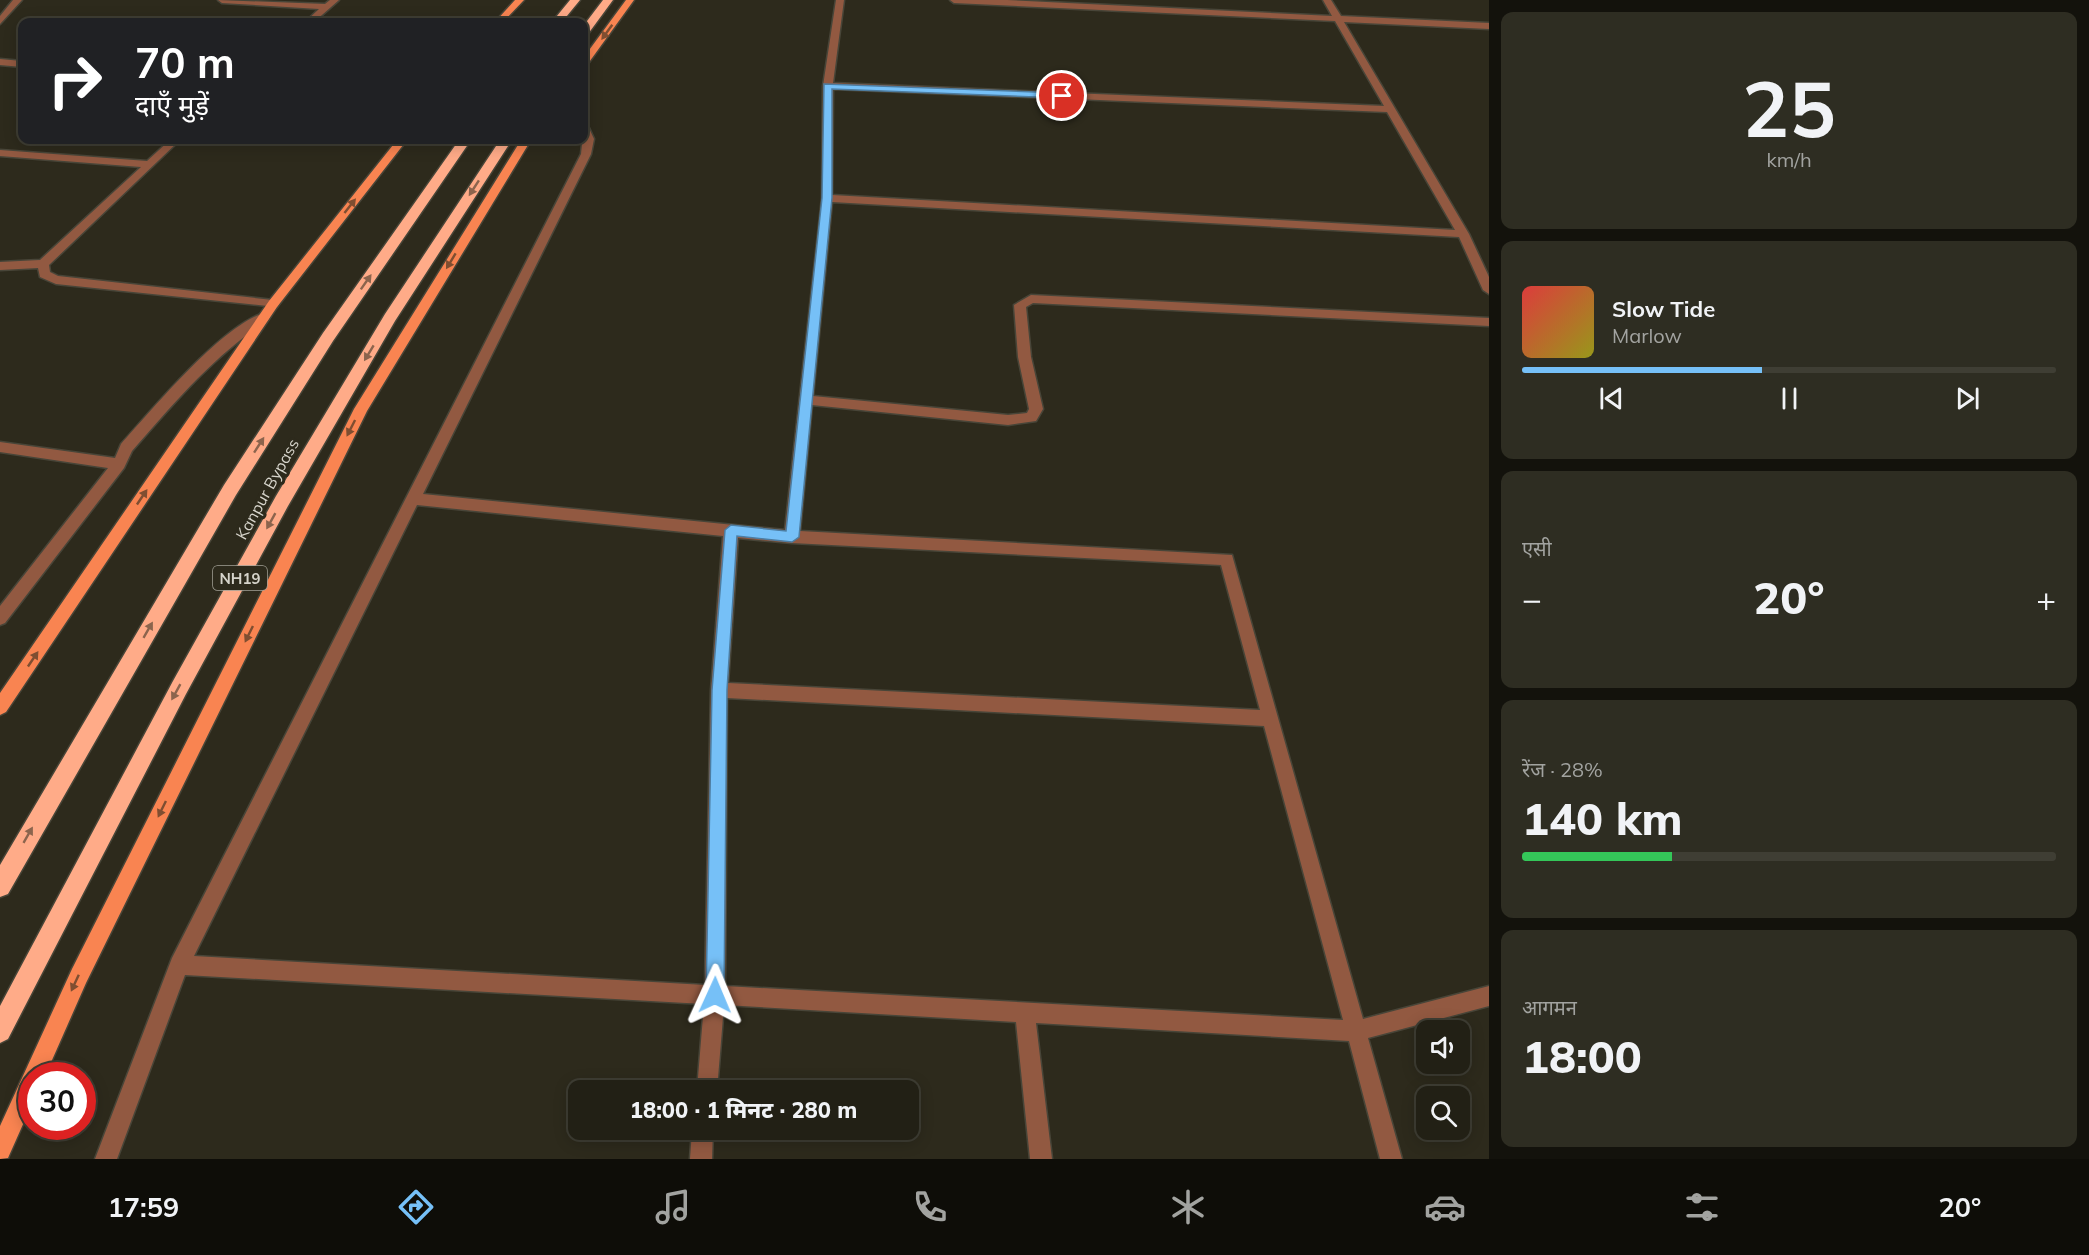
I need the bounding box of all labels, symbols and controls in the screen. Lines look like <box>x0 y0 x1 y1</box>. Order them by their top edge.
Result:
one-way arrow <box>601 24 613 39</box>
text: 70 m <box>135 36 235 89</box>
icon: right <box>36 42 114 120</box>
text: 25 <box>1742 59 1836 157</box>
pin <box>1036 70 1087 121</box>
icon: arrive <box>1045 79 1078 112</box>
text: दाएँ मुड़ें <box>135 88 209 122</box>
text: km/h <box>1766 147 1812 172</box>
one-way arrow <box>468 180 479 196</box>
one-way arrow <box>343 198 356 214</box>
one-way arrow <box>446 253 457 269</box>
one-way arrow <box>360 275 372 291</box>
text: Slow Tide <box>1612 295 1715 323</box>
text: Marlow <box>1612 323 1682 348</box>
one-way arrow <box>364 345 375 361</box>
icon: previous <box>1595 382 1628 415</box>
icon: pause <box>1773 382 1806 415</box>
icon: next <box>1951 382 1984 415</box>
one-way arrow <box>347 420 356 437</box>
street label: Kanpur Bypass <box>231 435 303 543</box>
one-way arrow <box>253 437 264 453</box>
one-way arrow <box>136 490 148 506</box>
one-way arrow <box>266 513 276 530</box>
text: एसी <box>1522 536 1552 561</box>
road number: NH19 <box>213 566 267 590</box>
text: 20° <box>1753 569 1825 625</box>
text: − <box>1522 578 1542 619</box>
text: + <box>2036 578 2056 619</box>
one-way arrow <box>143 621 153 638</box>
one-way arrow <box>244 625 254 643</box>
one-way arrow <box>27 651 39 667</box>
one-way arrow <box>171 684 182 700</box>
text: रेंज · 28% <box>1522 757 1603 782</box>
text: 140 km <box>1522 790 1683 846</box>
one-way arrow <box>157 800 167 817</box>
one-way arrow <box>23 827 34 843</box>
position arrow <box>683 963 747 1027</box>
one-way arrow <box>71 975 80 992</box>
text: आगमन <box>1522 995 1577 1020</box>
map controls <box>1416 1020 1470 1140</box>
button: sound <box>1416 1020 1470 1074</box>
text: 18:00 <box>1522 1028 1642 1084</box>
speed limit sign: 30 <box>18 1062 96 1140</box>
button: search <box>1416 1086 1470 1140</box>
text: 18:00 · 1 मिनट · 280 m <box>630 1096 857 1124</box>
icon: directions <box>395 1186 437 1228</box>
icon: music <box>652 1186 694 1228</box>
icon: phone <box>909 1186 951 1228</box>
icon: climate <box>1167 1186 1209 1228</box>
icon: car <box>1424 1186 1466 1228</box>
icon: filters <box>1681 1186 1723 1228</box>
text: 17:59 <box>108 1190 179 1224</box>
text: 20° <box>1939 1190 1981 1224</box>

